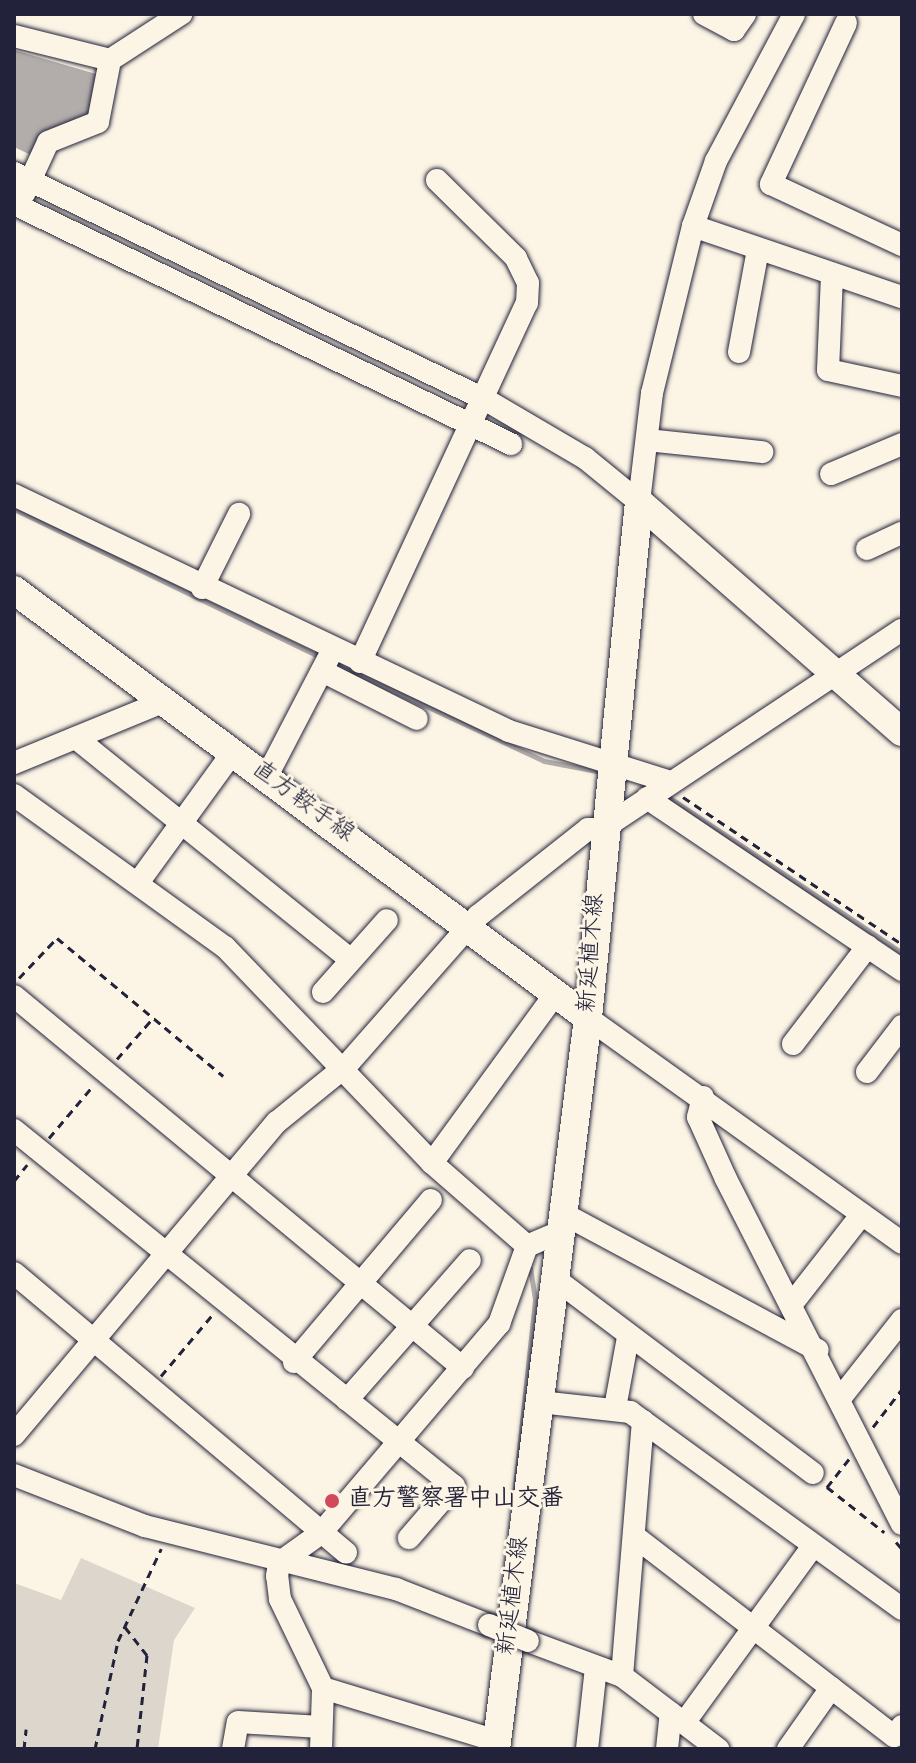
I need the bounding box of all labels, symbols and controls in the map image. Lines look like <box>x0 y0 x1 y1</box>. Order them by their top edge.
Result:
street label: 直方鞍手線 <box>245 756 359 850</box>
street label: 新延植木線 <box>574 892 612 1014</box>
place label: 直方警察署中山交番 <box>348 1487 564 1515</box>
marker: 直方警察署中山交番 <box>323 1492 341 1510</box>
street label: 新延植木線 <box>493 1535 537 1657</box>

